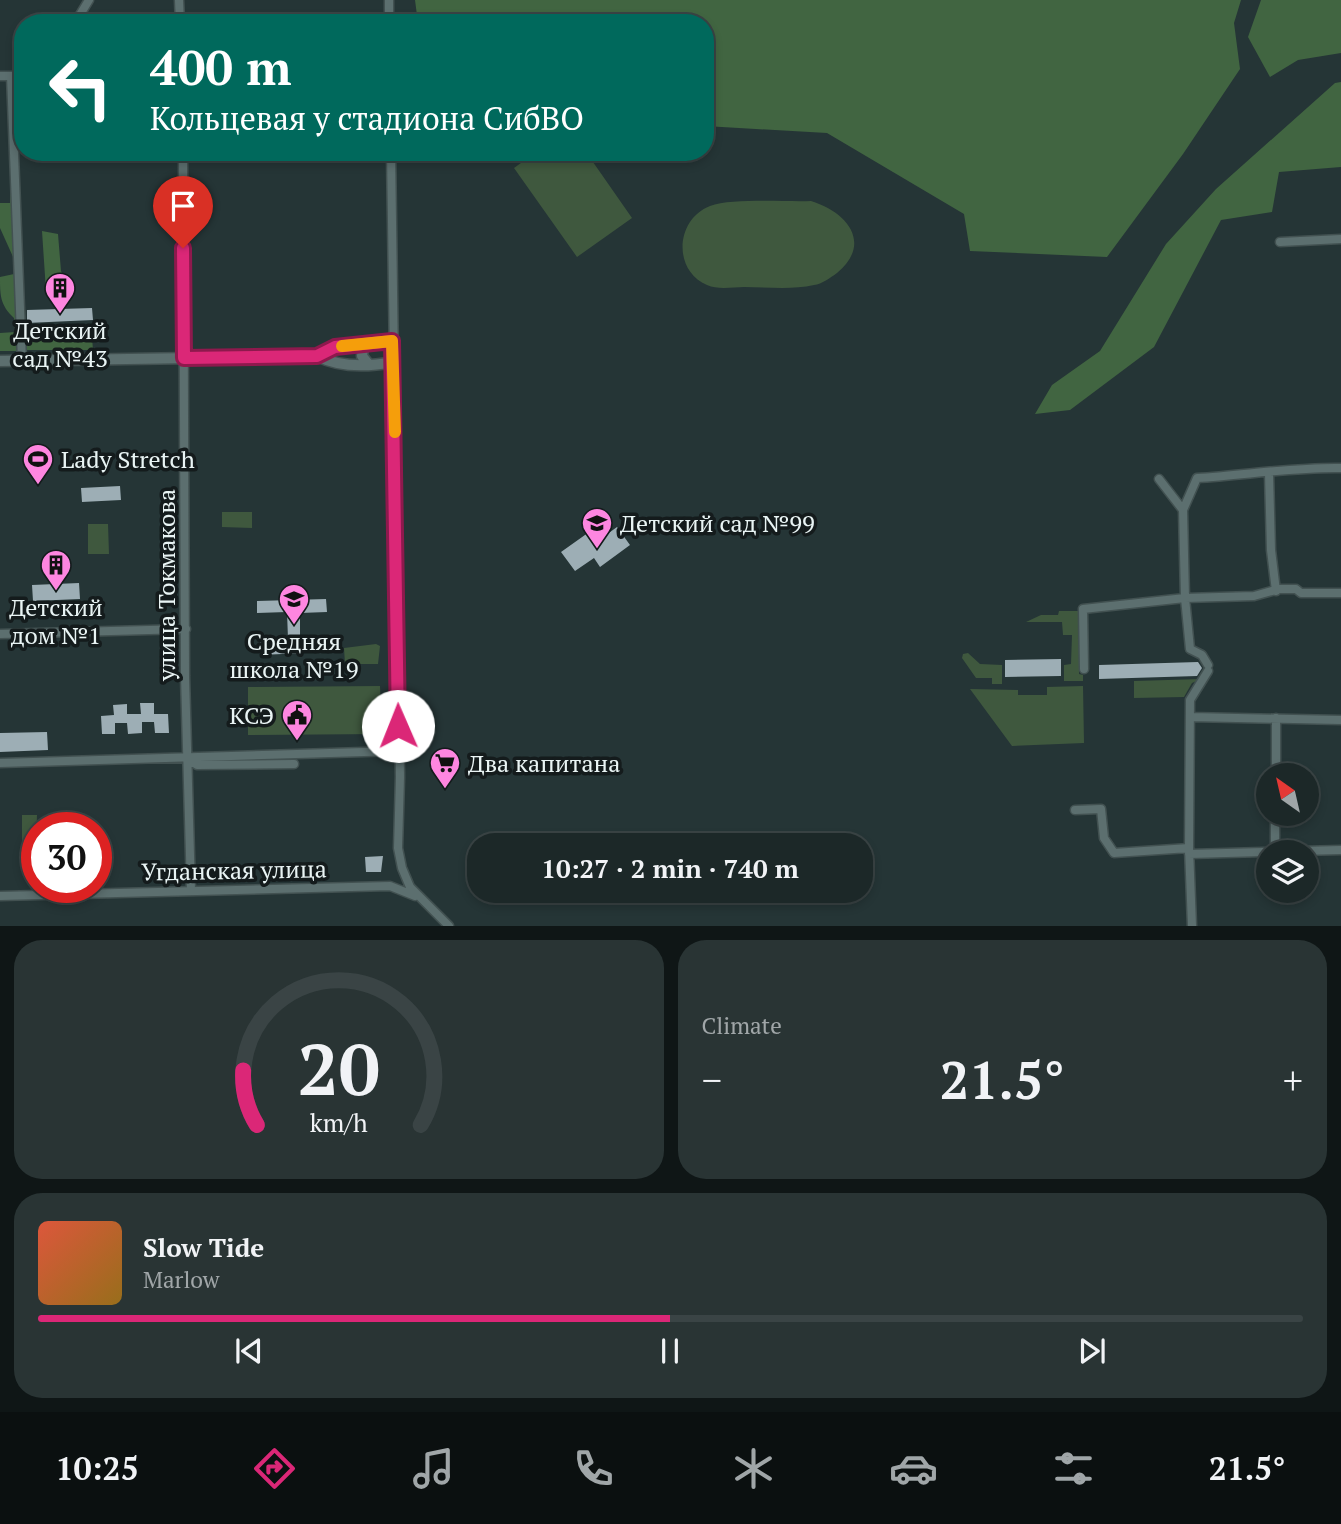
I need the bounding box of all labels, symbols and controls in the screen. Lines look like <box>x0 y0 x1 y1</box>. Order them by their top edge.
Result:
text: 400 m <box>150 34 292 99</box>
icon: left <box>35 42 126 133</box>
text: Кольцевая у стадиона СибВО <box>150 97 584 139</box>
pin <box>153 176 213 248</box>
icon: arrive <box>164 187 202 225</box>
building icon: Детский сад №43 <box>43 271 77 315</box>
place label: Детский сад №43 <box>12 314 108 374</box>
sports icon: Lady Stretch <box>21 442 55 486</box>
place label: Lady Stretch <box>61 443 195 475</box>
street label: улица Токмакова <box>150 489 182 682</box>
school or university icon: Детский сад №99 <box>580 506 614 550</box>
place label: Детский сад №99 <box>620 507 815 539</box>
building icon: Детский дом №1 <box>39 548 73 592</box>
school or university icon: Средняя школа №19 <box>277 582 311 626</box>
place label: Детский дом №1 <box>9 591 103 651</box>
place label: Средняя школа №19 <box>230 625 358 685</box>
position arrow <box>361 689 435 763</box>
public building icon: КСЭ <box>280 698 314 742</box>
place label: КСЭ <box>229 699 274 731</box>
supermarket icon: Два капитана <box>428 746 462 790</box>
place label: Два капитана <box>468 747 620 779</box>
north arrow <box>1256 763 1320 826</box>
map controls <box>1256 763 1319 903</box>
speed limit sign: 30 <box>21 812 112 903</box>
button: layers <box>1256 840 1319 903</box>
text: 10:27 · 2 min · 740 m <box>541 851 799 885</box>
street label: Угданская улица <box>141 852 327 888</box>
text: Climate <box>702 1010 782 1041</box>
text: 20 <box>298 1020 380 1117</box>
text: 21.5° <box>940 1045 1065 1114</box>
text: − <box>702 1055 722 1105</box>
text: + <box>1283 1055 1303 1105</box>
text: km/h <box>310 1106 368 1139</box>
text: Slow Tide <box>143 1230 264 1264</box>
text: Marlow <box>143 1264 220 1295</box>
icon: previous <box>230 1332 268 1370</box>
icon: pause <box>651 1332 689 1370</box>
icon: next <box>1073 1332 1111 1370</box>
icon: directions <box>250 1444 299 1493</box>
icon: music <box>409 1444 458 1493</box>
icon: phone <box>569 1444 618 1493</box>
icon: climate <box>729 1444 778 1493</box>
icon: car <box>889 1444 938 1493</box>
icon: filters <box>1049 1444 1098 1493</box>
text: 10:25 <box>55 1447 139 1489</box>
text: 21.5° <box>1209 1447 1286 1489</box>

